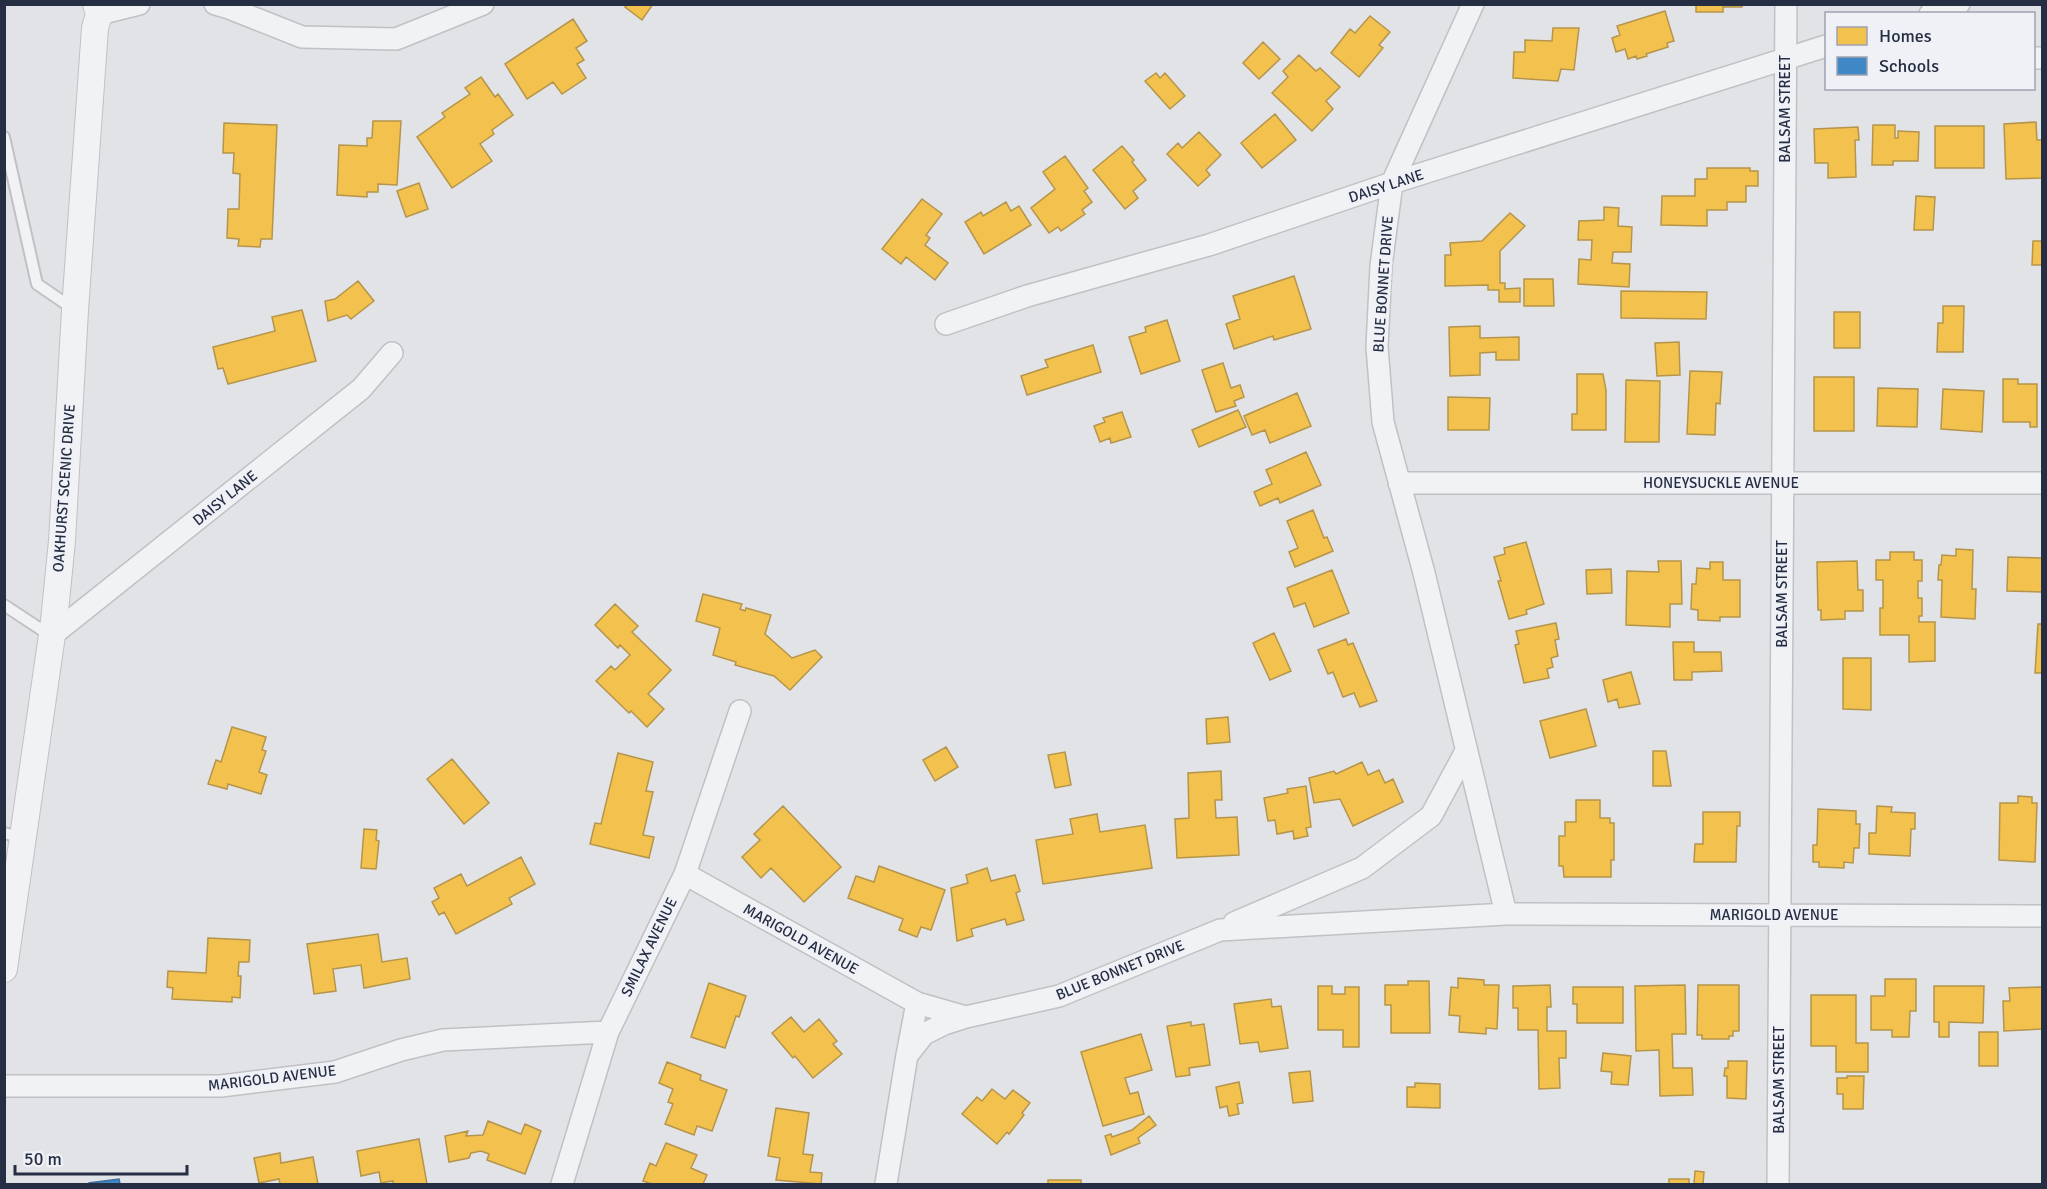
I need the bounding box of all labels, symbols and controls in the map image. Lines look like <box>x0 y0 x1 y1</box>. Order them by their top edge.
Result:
legend <box>1825 12 2035 90</box>
text: Homes <box>1879 25 1932 47</box>
street label: BALSAM STREET <box>1776 55 1794 163</box>
text: Schools <box>1879 55 1939 77</box>
street label: DAISY LANE <box>1346 165 1426 207</box>
street label: BLUE BONNET DRIVE <box>1369 215 1397 353</box>
street label: OAKHURST SCENIC DRIVE <box>49 403 79 573</box>
street label: DAISY LANE <box>189 467 261 529</box>
street label: HONEYSUCKLE AVENUE <box>1643 474 1799 492</box>
street label: BALSAM STREET <box>1773 540 1791 648</box>
street label: SMILAX AVENUE <box>617 895 681 999</box>
street label: MARIGOLD AVENUE <box>740 900 862 978</box>
street label: MARIGOLD AVENUE <box>1709 906 1839 924</box>
street label: BLUE BONNET DRIVE <box>1053 936 1187 1004</box>
street label: BALSAM STREET <box>1770 1026 1788 1134</box>
street label: MARIGOLD AVENUE <box>207 1061 337 1095</box>
scale bar <box>15 1138 188 1176</box>
text: 50 m <box>24 1148 62 1170</box>

